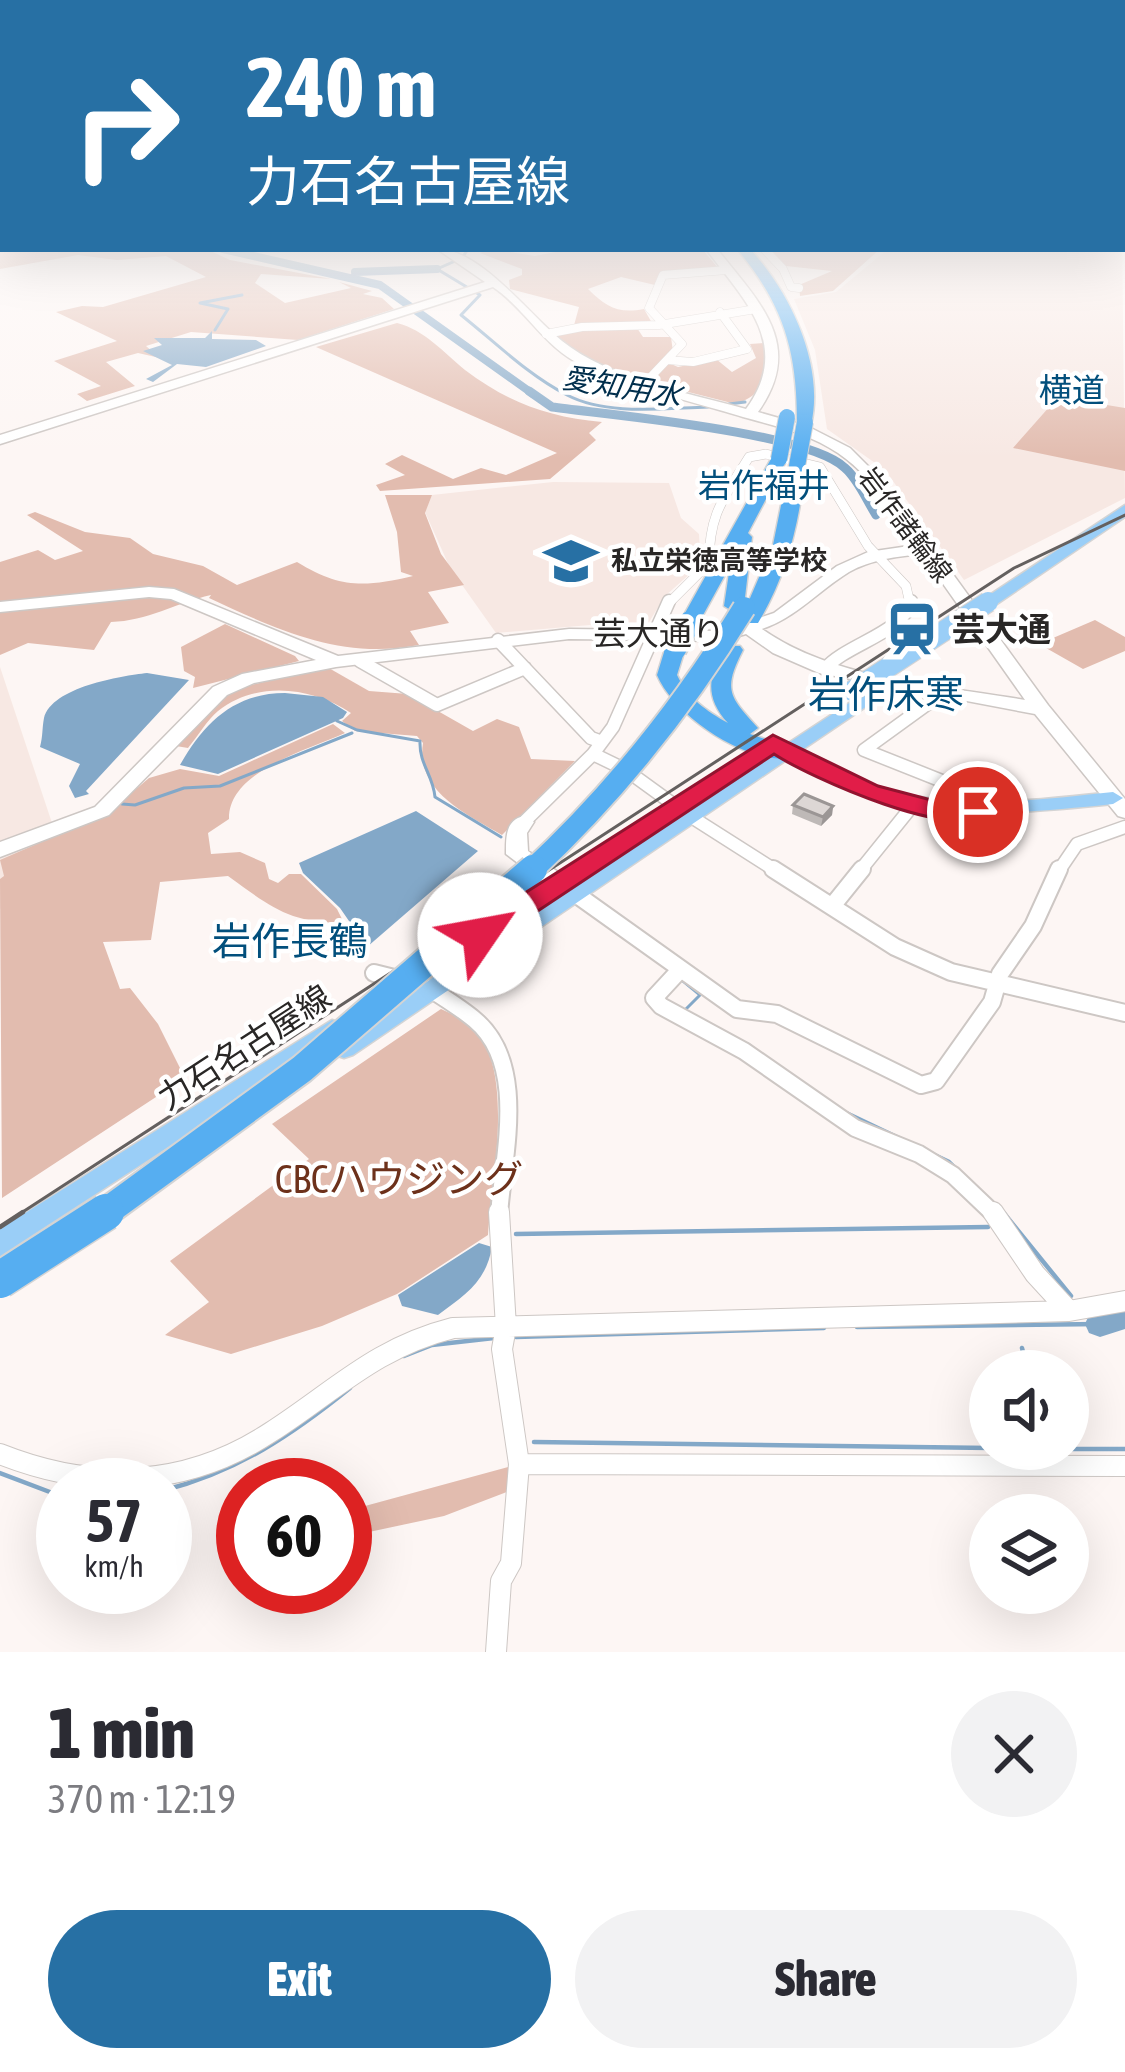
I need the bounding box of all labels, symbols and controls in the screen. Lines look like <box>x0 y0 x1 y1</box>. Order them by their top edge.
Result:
text: 240 m <box>246 39 436 135</box>
icon: right <box>48 48 204 204</box>
text: 力石名古屋線 <box>246 151 570 212</box>
water label: 愛知用水 <box>560 360 687 413</box>
district label: 横道 <box>1039 371 1105 409</box>
street label: 岩作諸輪線 <box>852 461 958 588</box>
district label: 岩作福井 <box>698 466 830 504</box>
school or university icon: 私立栄徳高等学校 <box>542 532 600 590</box>
place label: 私立栄徳高等学校 <box>611 545 827 576</box>
station icon: 芸大通 <box>883 600 941 658</box>
place label: 芸大通 <box>952 610 1051 648</box>
street label: 芸大通り <box>593 614 725 652</box>
district label: 岩作床寒 <box>808 672 964 716</box>
pin <box>927 761 1029 863</box>
icon: arrive <box>945 779 1011 845</box>
position arrow <box>417 872 543 998</box>
district label: 岩作長鶴 <box>212 919 368 963</box>
street label: 力石名古屋線 <box>151 977 337 1117</box>
park label: CBCハウジング <box>275 1157 523 1201</box>
map controls <box>969 1350 1089 1614</box>
button: sound <box>969 1350 1089 1470</box>
speed limit sign: 60 <box>216 1458 372 1614</box>
text: 57 <box>86 1486 142 1555</box>
button: layers <box>969 1494 1089 1614</box>
text: km/h <box>84 1549 144 1583</box>
text: 1 min <box>48 1691 195 1773</box>
button: close <box>951 1691 1077 1817</box>
text: 370 m · 12:19 <box>48 1777 236 1821</box>
button: Exit <box>48 1910 551 2048</box>
button: Share <box>575 1910 1077 2048</box>

